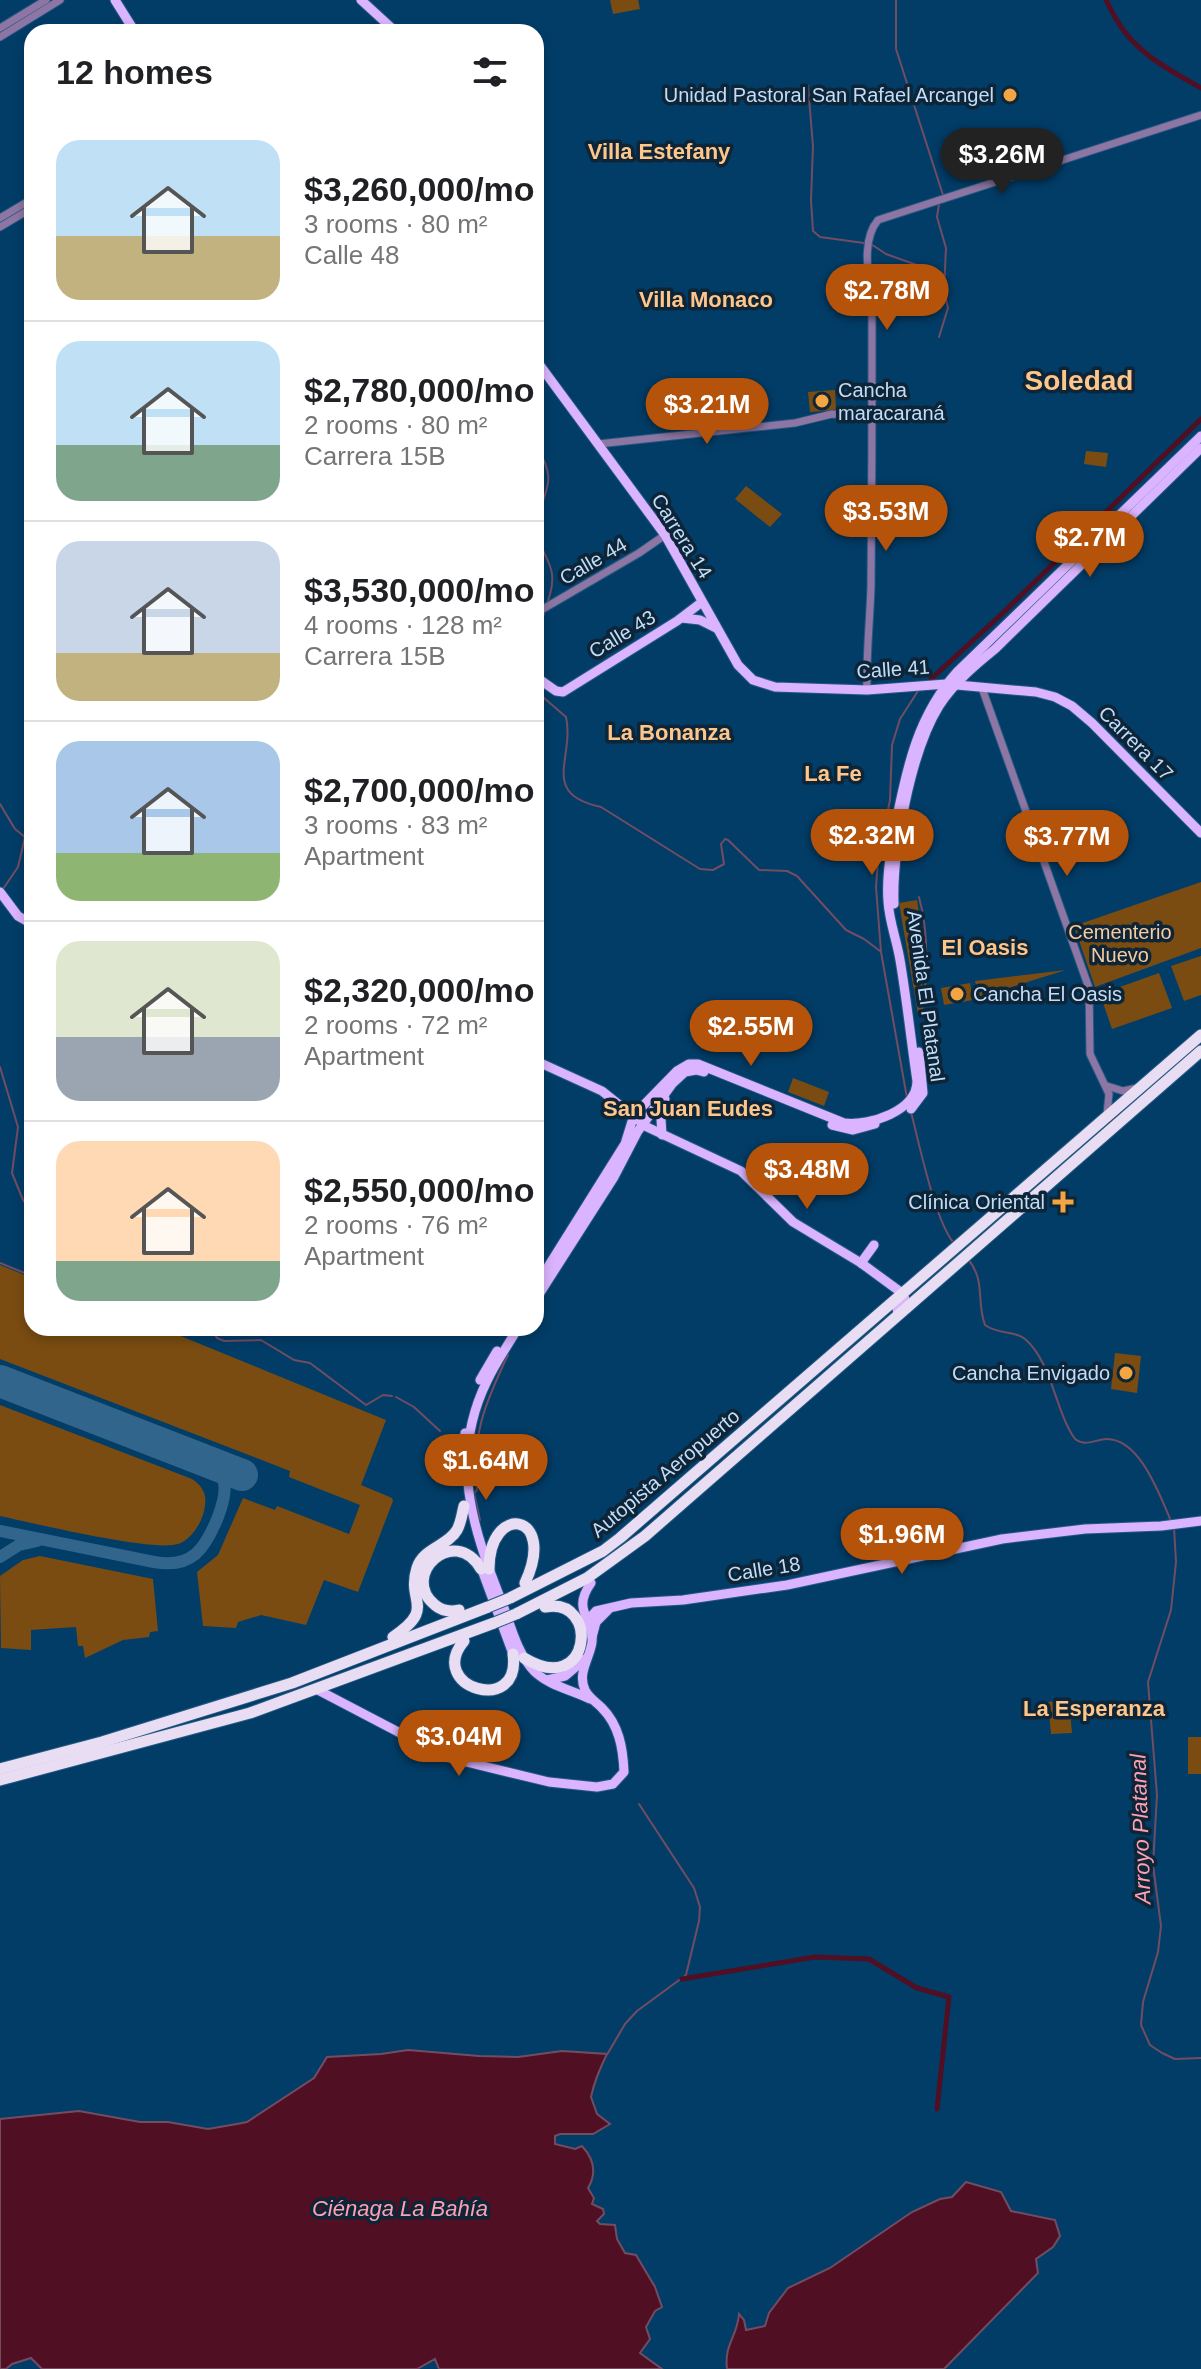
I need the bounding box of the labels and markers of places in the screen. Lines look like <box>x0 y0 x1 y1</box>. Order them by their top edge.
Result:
place label: Unidad Pastoral San Rafael Arcangel <box>664 84 994 106</box>
marker: Unidad Pastoral San Rafael Arcangel <box>1001 86 1019 104</box>
pin: $3.26M <box>937 128 1067 196</box>
pin: $2.78M <box>822 264 952 332</box>
pin: $3.21M <box>642 378 772 446</box>
place label: Cancha maracaraná <box>838 379 946 424</box>
marker: Cancha maracaraná <box>813 392 831 410</box>
pin: $3.53M <box>821 485 951 553</box>
pin: $2.7M <box>1034 511 1146 579</box>
pin: $2.32M <box>807 809 937 877</box>
pin: $3.77M <box>1002 810 1132 878</box>
place label: Cancha El Oasis <box>973 983 1122 1005</box>
marker: Cancha El Oasis <box>948 985 966 1003</box>
pin: $2.55M <box>686 1000 816 1068</box>
pin: $3.48M <box>742 1143 872 1211</box>
place label: Clínica Oriental <box>908 1191 1045 1213</box>
marker: Clínica Oriental <box>1052 1191 1074 1213</box>
place label: Cancha Envigado <box>952 1362 1110 1384</box>
marker: Cancha Envigado <box>1117 1364 1135 1382</box>
pin: $1.64M <box>421 1434 551 1502</box>
pin: $1.96M <box>837 1508 967 1576</box>
pin: $3.04M <box>394 1710 524 1778</box>

